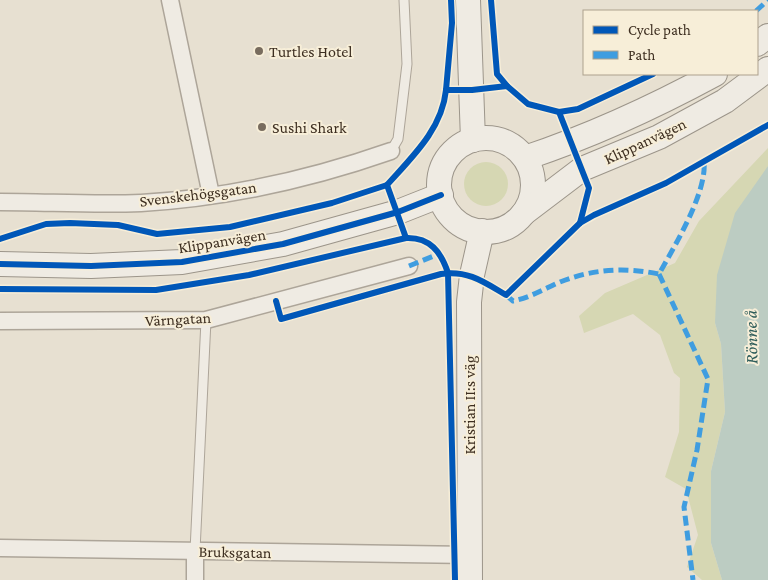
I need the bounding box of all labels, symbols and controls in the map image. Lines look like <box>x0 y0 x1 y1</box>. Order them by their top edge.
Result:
legend <box>583 10 758 75</box>
text: Cycle path <box>628 22 691 39</box>
place label: Turtles Hotel <box>269 43 352 60</box>
marker: Turtles Hotel <box>253 45 265 57</box>
text: Path <box>628 47 655 63</box>
street label: Klippanvägen <box>601 114 689 168</box>
place label: Sushi Shark <box>272 119 347 136</box>
marker: Sushi Shark <box>256 121 268 133</box>
street label: Svenskehögsgatan <box>139 178 258 211</box>
street label: Klippanvägen <box>177 226 267 257</box>
street label: Värngatan <box>144 309 212 330</box>
water label: Rönne å <box>741 309 761 364</box>
street label: Kristian II:s väg <box>461 355 479 454</box>
street label: Bruksgatan <box>198 543 272 562</box>

